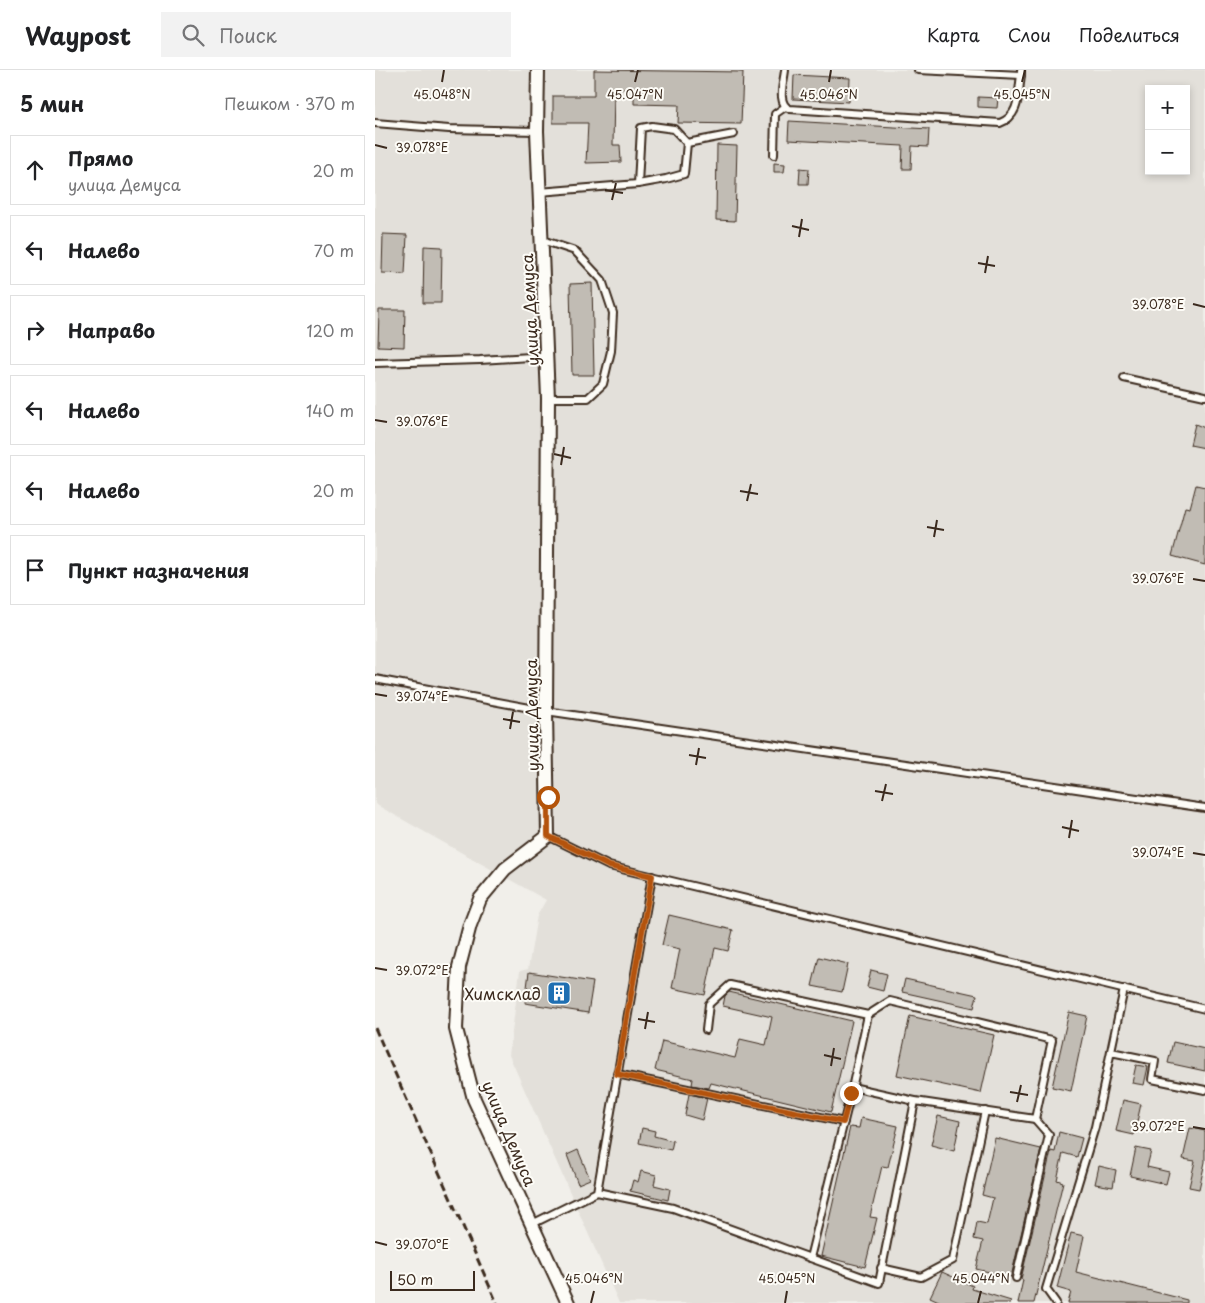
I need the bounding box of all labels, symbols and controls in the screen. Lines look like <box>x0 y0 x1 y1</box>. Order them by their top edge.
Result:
search box <box>161 12 511 57</box>
text: Waypost <box>25 17 131 53</box>
icon: search <box>179 21 207 49</box>
text: Поиск <box>219 21 277 49</box>
text: Карта <box>927 21 980 48</box>
text: Слои <box>1008 21 1051 48</box>
text: Поделиться <box>1079 21 1180 48</box>
text: 45.048°N <box>413 85 471 103</box>
text: 45.047°N <box>607 85 663 103</box>
text: 45.046°N <box>800 85 858 103</box>
text: 45.045°N <box>994 85 1051 103</box>
map controls <box>1145 85 1190 175</box>
button: + <box>1145 85 1190 130</box>
text: 5 мин <box>20 87 84 119</box>
text: Пешком · 370 m <box>224 91 355 115</box>
button: − <box>1145 130 1190 175</box>
text: 39.078°E <box>396 138 448 156</box>
text: Прямо <box>68 144 133 172</box>
icon: ahead <box>21 156 49 184</box>
text: 20 m <box>313 158 354 182</box>
text: улица Демуса <box>68 172 181 196</box>
icon: left <box>21 236 49 264</box>
text: Налево <box>68 236 140 264</box>
text: 70 m <box>314 238 354 262</box>
street label: улица Демуса <box>514 253 544 367</box>
text: 39.078°E <box>1132 295 1184 313</box>
icon: right <box>21 316 49 344</box>
text: Направо <box>68 316 155 344</box>
text: 120 m <box>307 318 354 342</box>
icon: left <box>21 396 49 424</box>
text: Налево <box>68 396 140 424</box>
text: 140 m <box>306 398 354 422</box>
text: 39.076°E <box>396 412 448 430</box>
icon: left <box>21 476 49 504</box>
text: Налево <box>68 476 140 504</box>
text: 20 m <box>313 478 354 502</box>
icon: arrive <box>21 556 49 584</box>
text: Пункт назначения <box>68 556 249 584</box>
text: 39.076°E <box>1132 569 1184 587</box>
street label: улица Демуса <box>518 658 544 772</box>
text: 39.074°E <box>396 687 448 705</box>
route start <box>537 786 560 809</box>
text: 39.074°E <box>1132 843 1184 861</box>
text: 39.072°E <box>395 961 449 979</box>
building icon: Химсклад <box>546 980 572 1006</box>
place label: Химсклад <box>465 981 541 1005</box>
street label: улица Демуса <box>477 1076 543 1190</box>
route end <box>840 1082 863 1105</box>
text: 39.072°E <box>1131 1117 1185 1135</box>
text: 39.070°E <box>395 1235 449 1253</box>
scale bar <box>390 1268 475 1291</box>
text: 50 m <box>397 1269 433 1290</box>
text: 45.046°N <box>565 1269 623 1287</box>
text: 45.045°N <box>759 1269 816 1287</box>
text: 45.044°N <box>952 1269 1010 1287</box>

